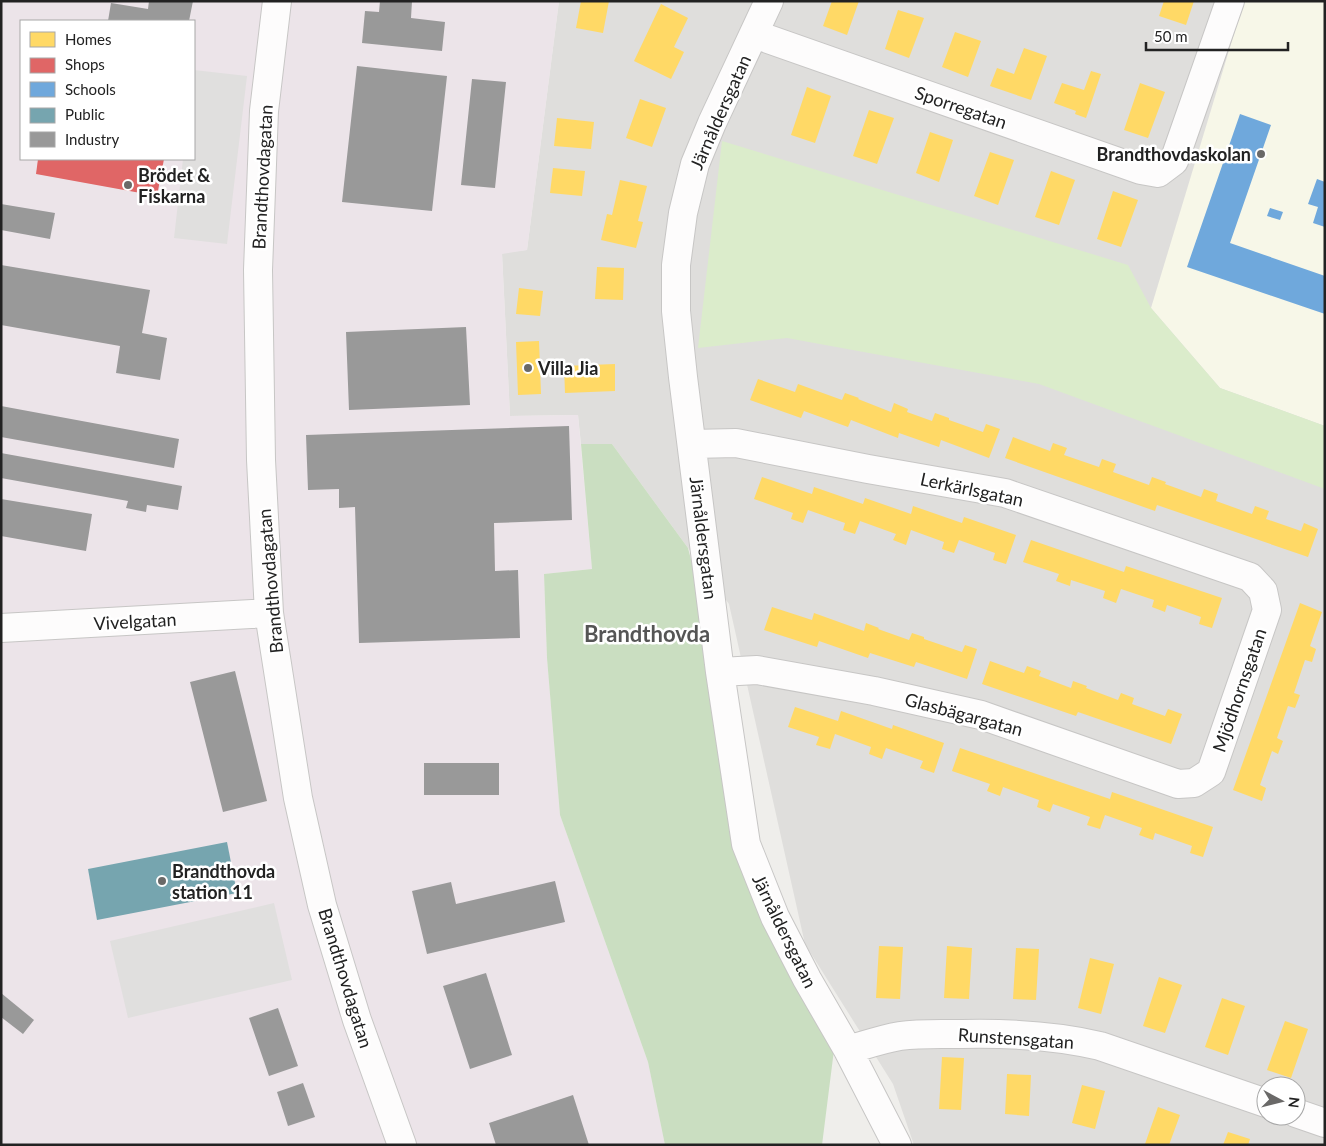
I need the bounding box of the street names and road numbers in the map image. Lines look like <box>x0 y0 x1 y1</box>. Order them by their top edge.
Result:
street label: Järnåldersgatan <box>685 51 755 173</box>
street label: Sporregatan <box>912 81 1010 133</box>
street label: Brandthovdagatan <box>247 104 277 250</box>
street label: Lerkärlsgatan <box>918 467 1026 511</box>
street label: Järnåldersgatan <box>686 475 722 601</box>
street label: Brandthovdagatan <box>253 508 287 654</box>
street label: Vivelgatan <box>93 608 177 634</box>
street label: Mjödhornsgatan <box>1208 625 1270 755</box>
street label: Glasbägargatan <box>903 688 1025 740</box>
street label: Järnåldersgatan <box>748 871 822 991</box>
street label: Brandthovdagatan <box>314 905 378 1051</box>
street label: Runstensgatan <box>957 1023 1075 1053</box>

